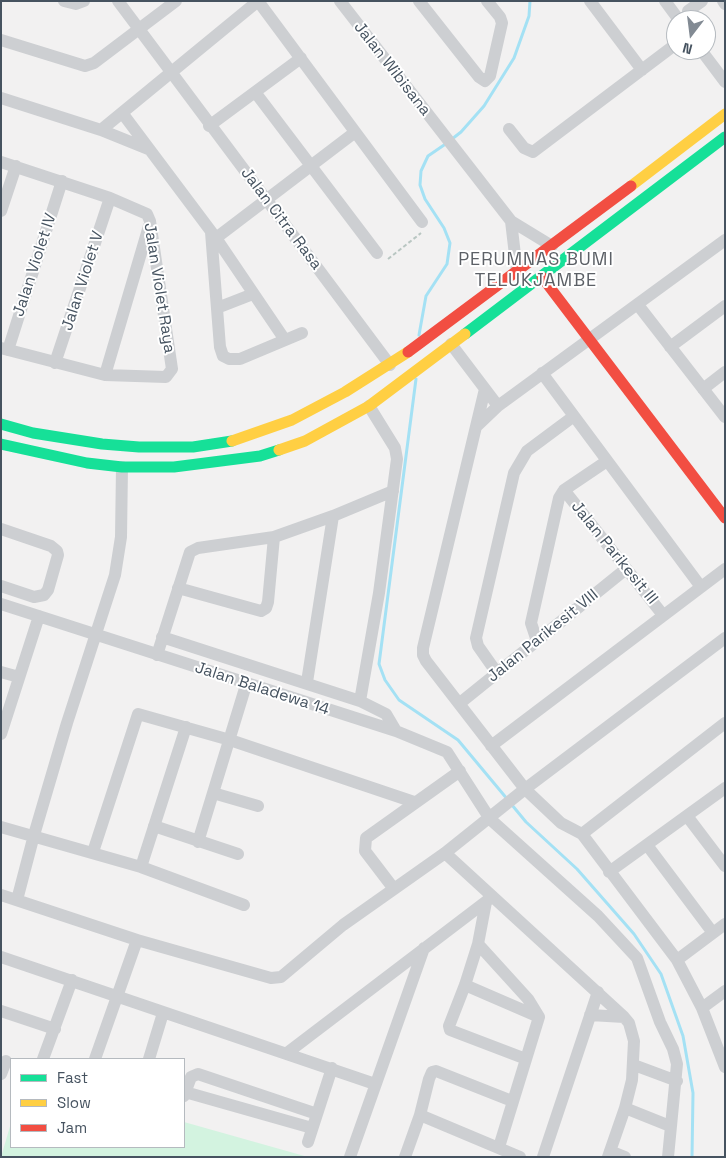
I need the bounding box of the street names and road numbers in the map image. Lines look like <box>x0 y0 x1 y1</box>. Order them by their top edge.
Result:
street label: Jalan Wibisana <box>349 18 435 120</box>
street label: Jalan Citra Rasa <box>236 164 326 274</box>
street label: Jalan Violet IV <box>9 211 61 319</box>
street label: Jalan Violet Raya <box>139 221 179 355</box>
street label: Jalan Violet V <box>58 229 108 333</box>
street label: Jalan Parikesit III <box>567 498 661 608</box>
street label: Jalan Parikesit VIII <box>484 585 602 687</box>
street label: Jalan Baladewa 14 <box>192 658 332 720</box>

